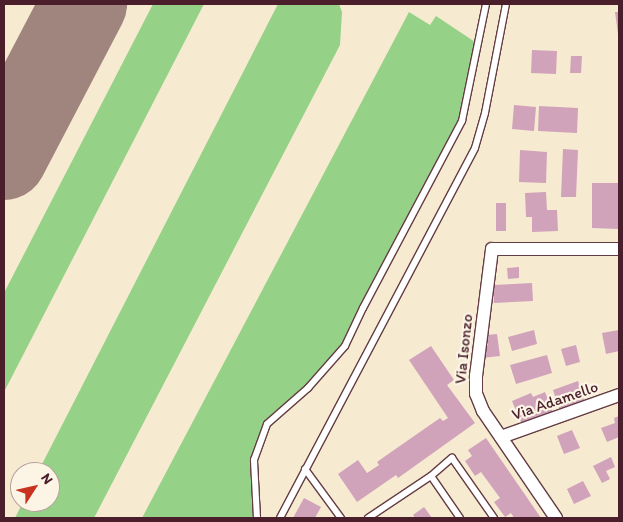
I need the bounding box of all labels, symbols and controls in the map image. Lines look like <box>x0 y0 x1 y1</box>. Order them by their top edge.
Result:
street label: Via Isonzo <box>451 313 477 385</box>
street label: Via Adamello <box>509 377 601 425</box>
north arrow <box>10 462 60 512</box>
text: N <box>37 470 57 487</box>

